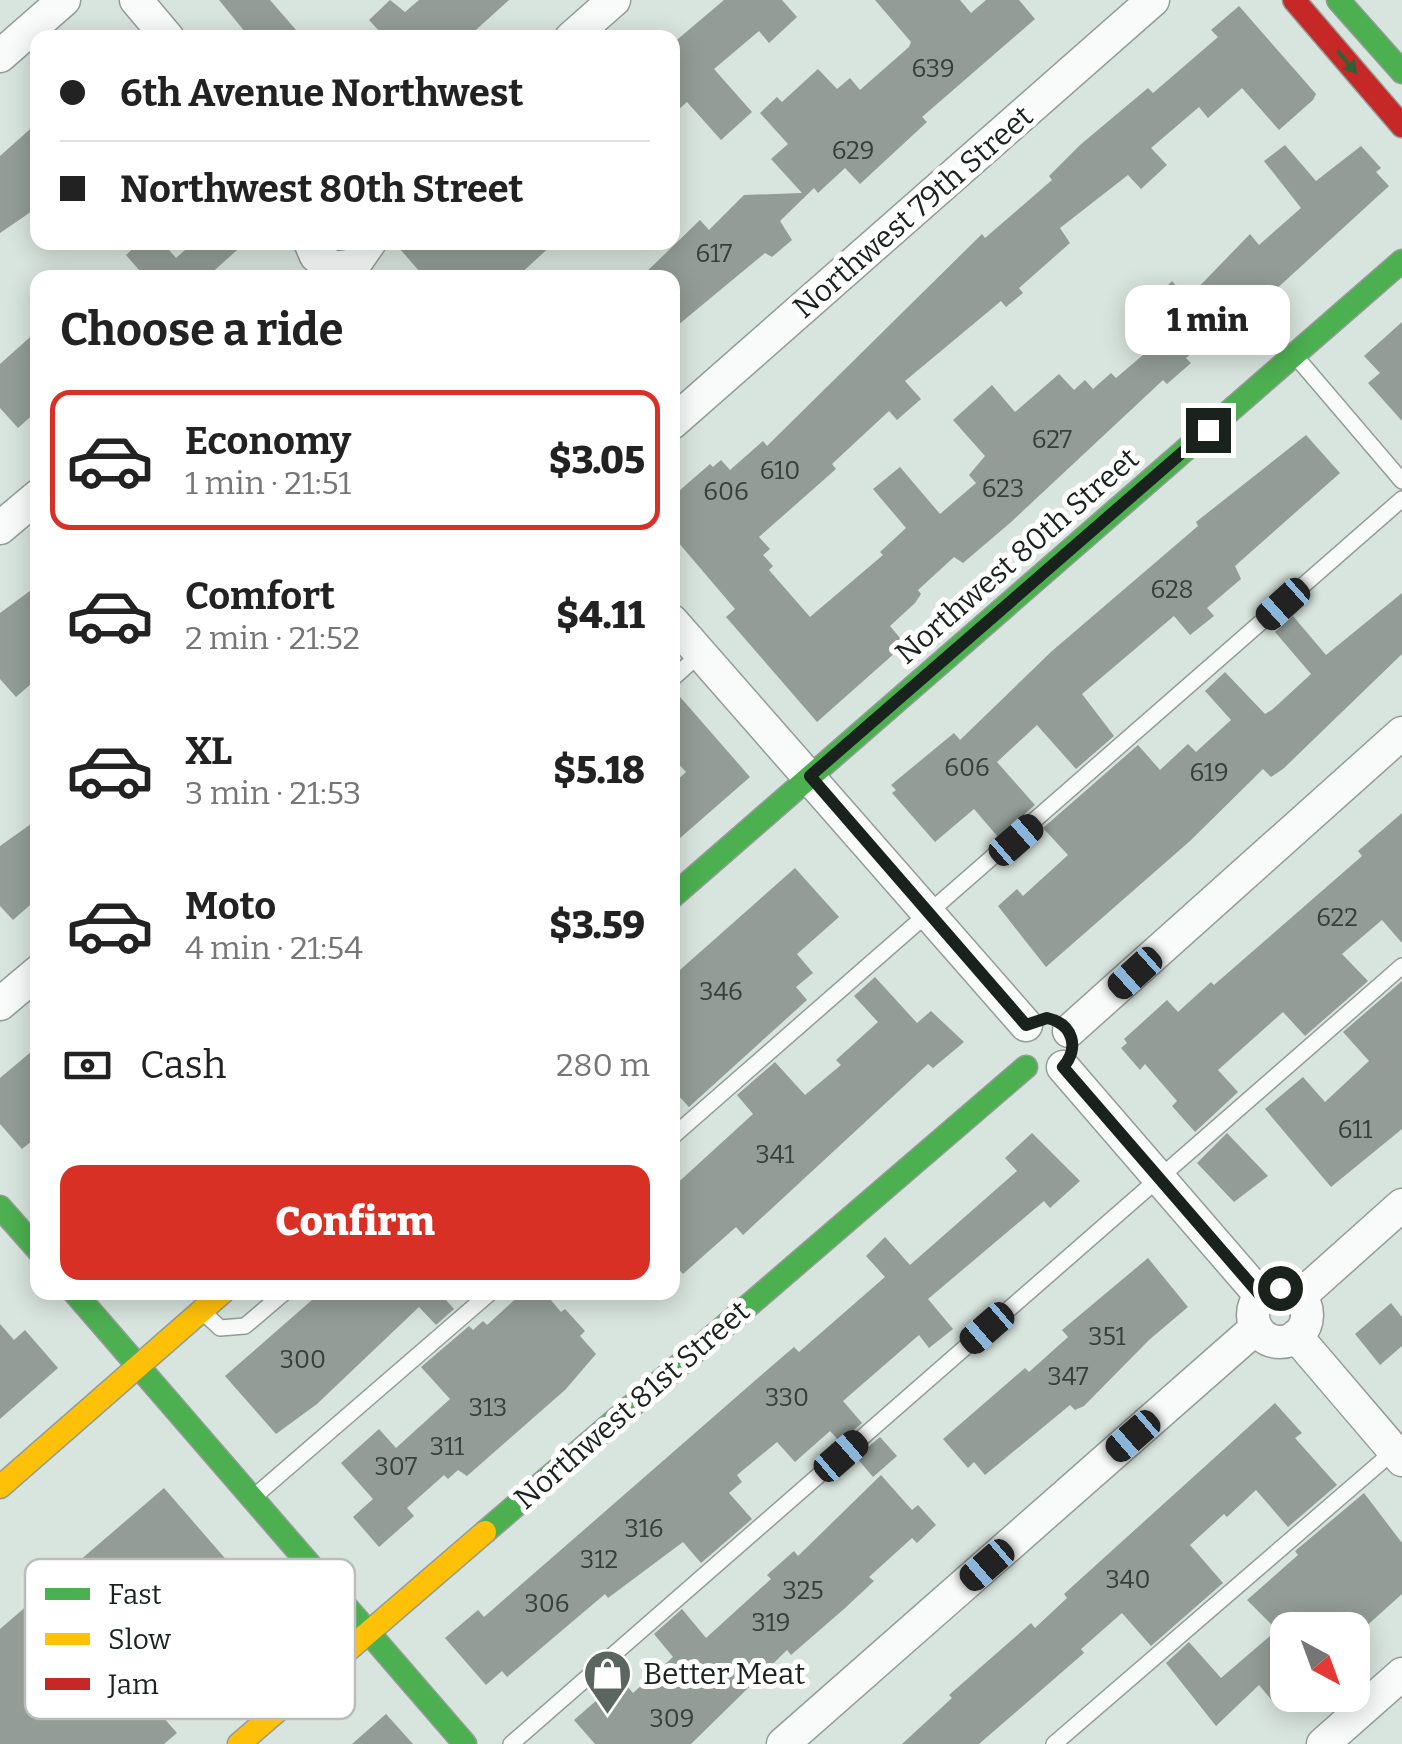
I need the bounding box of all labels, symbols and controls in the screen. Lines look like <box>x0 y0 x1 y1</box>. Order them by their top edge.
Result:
one-way arrow <box>1336 49 1357 74</box>
house number: 639 <box>911 54 955 84</box>
text: 6th Avenue Northwest <box>120 70 524 116</box>
street label: Northwest 79th Street <box>786 98 1040 326</box>
house number: 629 <box>832 136 874 166</box>
text: Northwest 80th Street <box>120 166 524 212</box>
house number: 617 <box>696 239 733 269</box>
callout: 1 min <box>1126 285 1290 355</box>
text: 1 min <box>1167 301 1248 339</box>
text: Choose a ride <box>60 303 343 357</box>
route end <box>1186 408 1231 453</box>
icon: car <box>65 415 155 505</box>
text: Economy <box>185 418 351 464</box>
house number: 627 <box>1032 425 1073 455</box>
text: $3.05 <box>549 437 645 483</box>
street label: Northwest 80th Street <box>888 440 1146 671</box>
house number: 610 <box>760 456 800 486</box>
text: 1 min · 21:51 <box>185 464 351 502</box>
house number: 623 <box>982 474 1024 504</box>
house number: 606 <box>703 477 749 507</box>
icon: car <box>65 570 155 660</box>
text: Comfort <box>185 573 335 619</box>
car <box>1251 573 1315 635</box>
house number: 628 <box>1150 575 1194 605</box>
text: $4.11 <box>556 592 645 638</box>
text: 2 min · 21:52 <box>185 619 360 657</box>
icon: car <box>65 725 155 815</box>
text: XL <box>185 728 232 774</box>
text: $5.18 <box>553 747 645 793</box>
house number: 606 <box>944 753 990 783</box>
house number: 619 <box>1189 758 1229 788</box>
text: 3 min · 21:53 <box>185 774 361 812</box>
car <box>984 809 1048 871</box>
icon: car <box>65 880 155 970</box>
text: Moto <box>185 883 276 929</box>
text: $3.59 <box>549 902 645 948</box>
house number: 622 <box>1316 903 1358 933</box>
text: 4 min · 21:54 <box>185 929 363 967</box>
car <box>1103 942 1167 1004</box>
house number: 346 <box>699 977 743 1007</box>
icon: cash <box>60 1038 115 1093</box>
text: Cash <box>140 1042 226 1088</box>
text: 280 m <box>556 1046 650 1084</box>
house number: 611 <box>1338 1115 1372 1145</box>
house number: 341 <box>755 1140 795 1170</box>
button: Confirm <box>60 1165 650 1280</box>
route start <box>1258 1266 1303 1311</box>
street label: Northwest 81st Street <box>507 1293 757 1517</box>
car <box>955 1297 1019 1359</box>
house number: 351 <box>1088 1322 1126 1352</box>
house number: 300 <box>280 1345 326 1375</box>
house number: 347 <box>1047 1362 1089 1392</box>
house number: 330 <box>765 1383 809 1413</box>
house number: 313 <box>469 1393 507 1423</box>
car <box>1101 1405 1165 1467</box>
car <box>809 1425 873 1487</box>
house number: 311 <box>430 1432 464 1462</box>
house number: 307 <box>375 1452 418 1482</box>
house number: 316 <box>624 1514 664 1544</box>
car <box>955 1534 1019 1596</box>
house number: 312 <box>580 1545 618 1575</box>
legend <box>25 1559 355 1719</box>
house number: 340 <box>1106 1565 1150 1595</box>
house number: 325 <box>782 1576 824 1606</box>
text: Fast <box>108 1578 162 1611</box>
house number: 306 <box>525 1589 569 1619</box>
house number: 319 <box>751 1608 791 1638</box>
north arrow <box>1270 1612 1370 1712</box>
map controls <box>1270 1612 1370 1712</box>
text: Slow <box>108 1623 171 1656</box>
shop icon: Better Meat <box>582 1648 634 1716</box>
place label: Better Meat <box>643 1656 805 1692</box>
text: Jam <box>107 1668 159 1701</box>
house number: 309 <box>650 1704 694 1734</box>

